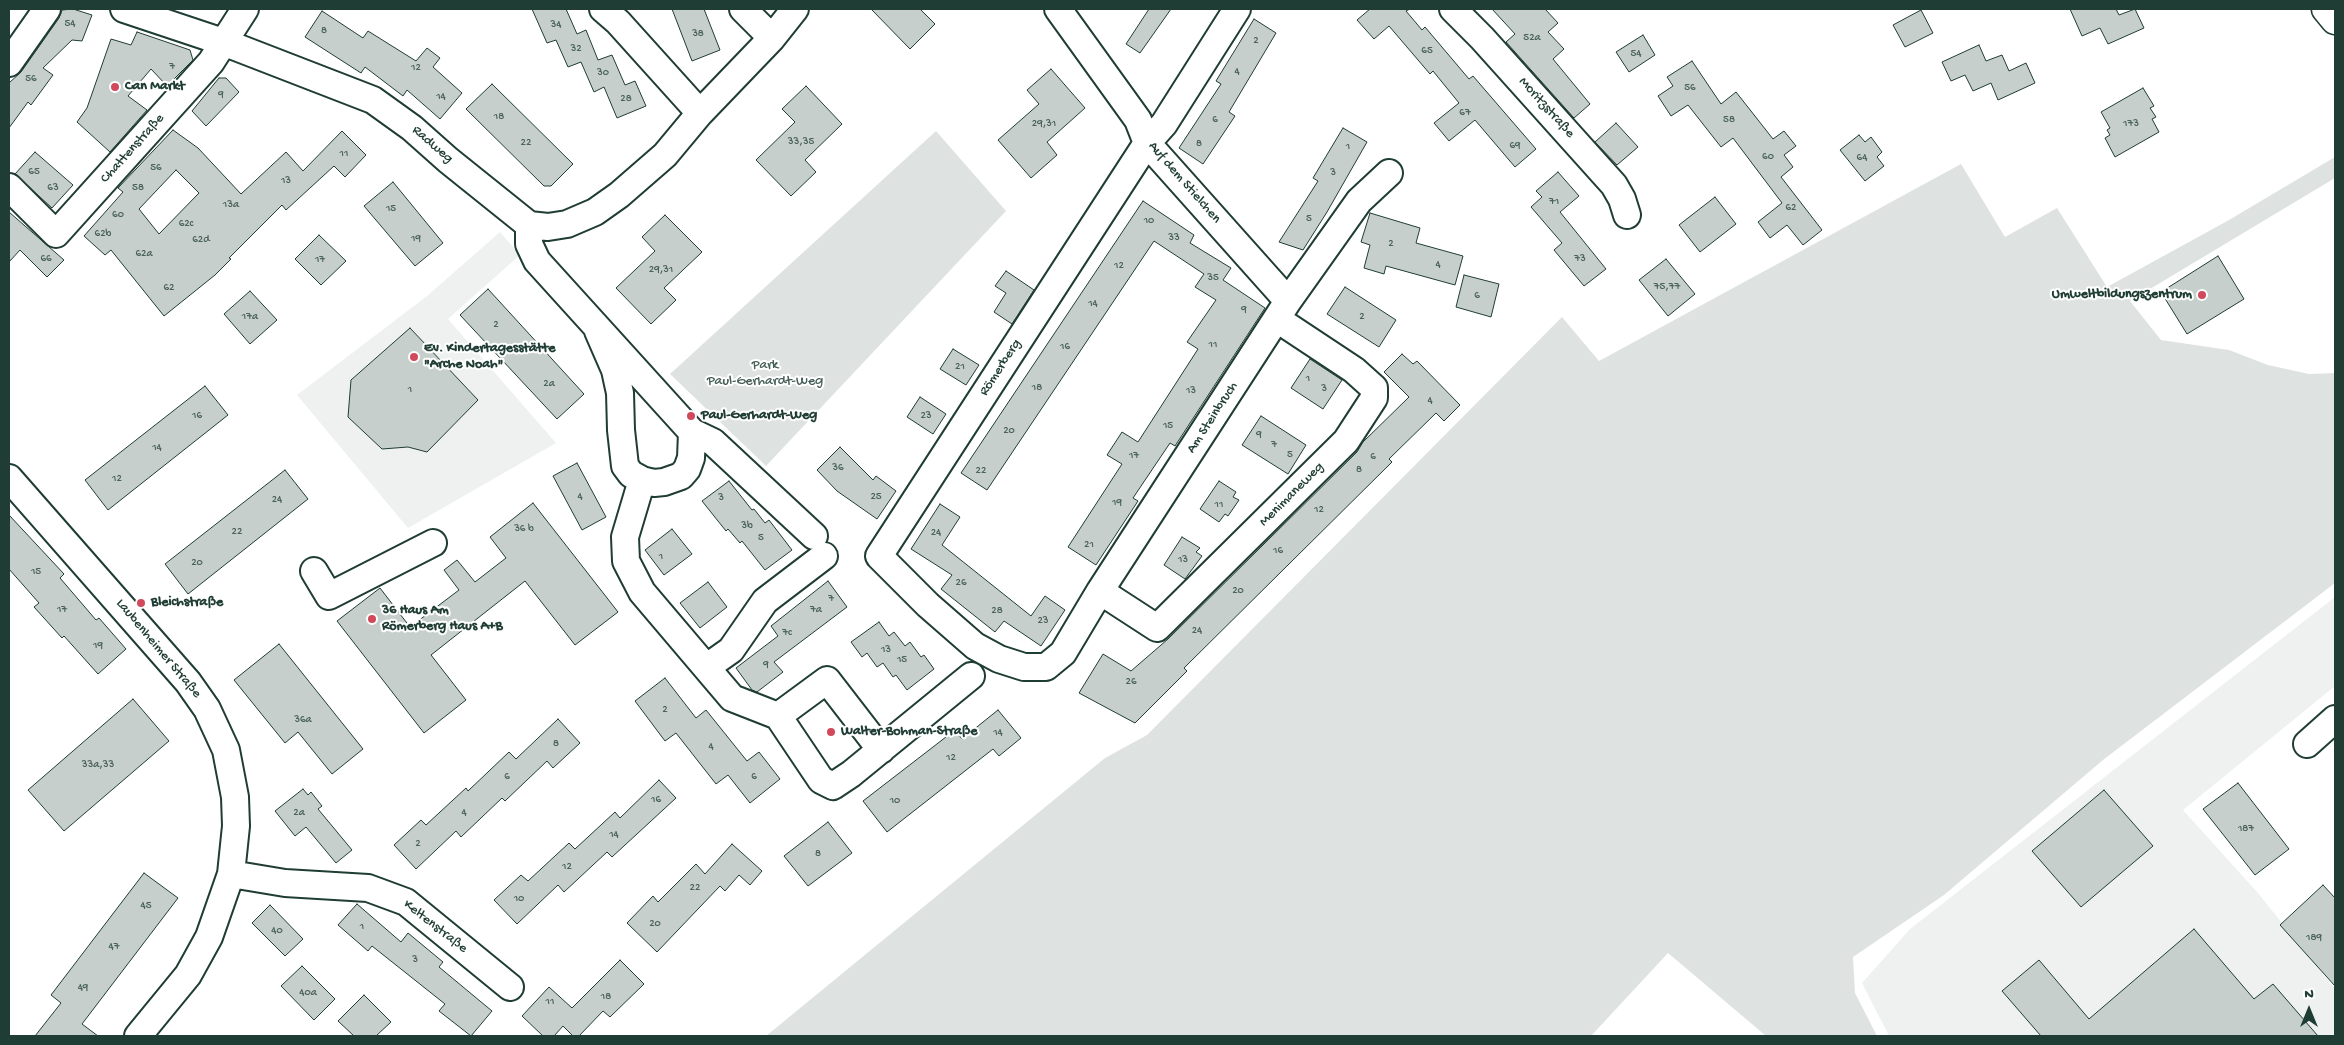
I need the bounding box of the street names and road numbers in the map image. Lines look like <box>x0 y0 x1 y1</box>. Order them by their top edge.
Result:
street label: Moritzstraße <box>1514 74 1578 142</box>
street label: Chattenstraße <box>97 111 169 187</box>
street label: Radweg <box>408 122 456 168</box>
street label: Auf dem Stielchen <box>1144 139 1224 227</box>
street label: Römerberg <box>976 336 1026 400</box>
street label: Am Steinbruch <box>1184 379 1242 457</box>
street label: Menimaneweg <box>1256 459 1328 531</box>
street label: Laubenheimer Straße <box>112 596 204 702</box>
street label: Keltenstraße <box>400 897 470 957</box>

